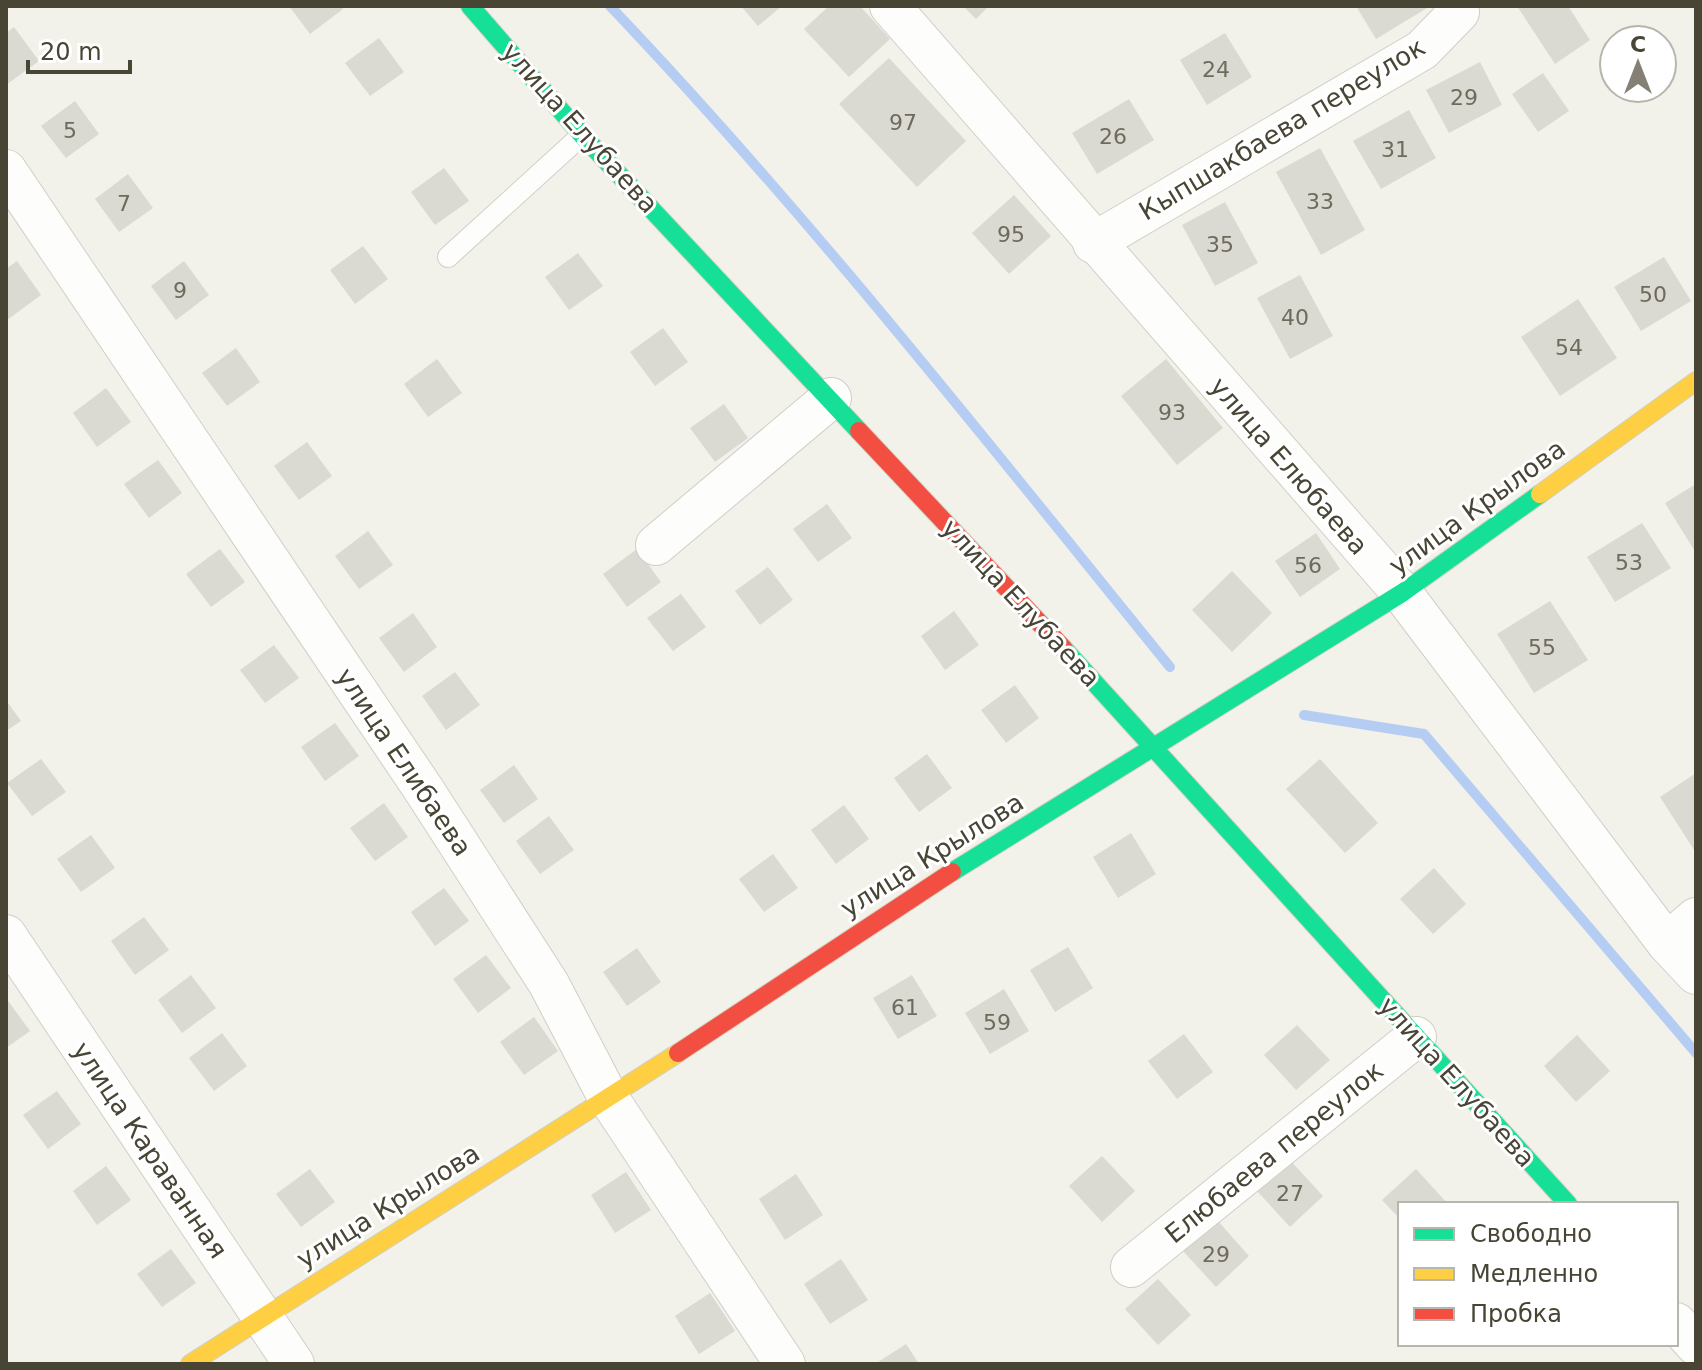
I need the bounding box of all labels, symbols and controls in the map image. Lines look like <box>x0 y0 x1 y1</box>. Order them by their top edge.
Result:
scale bar <box>28 24 130 74</box>
north arrow <box>1598 24 1678 104</box>
street label: Кыпшакбаева переулок <box>1134 32 1430 226</box>
text: С <box>1630 32 1646 57</box>
street label: улица Елубаева <box>496 37 664 219</box>
text: 20 m <box>40 38 102 66</box>
house number: 24 <box>1202 57 1230 82</box>
house number: 29 <box>1450 85 1478 110</box>
house number: 97 <box>889 110 917 135</box>
house number: 5 <box>63 118 77 143</box>
house number: 26 <box>1099 124 1127 149</box>
house number: 31 <box>1381 137 1409 162</box>
house number: 33 <box>1306 189 1334 214</box>
house number: 7 <box>117 191 131 216</box>
house number: 95 <box>997 222 1025 247</box>
house number: 35 <box>1206 232 1234 257</box>
house number: 9 <box>173 278 187 303</box>
house number: 50 <box>1639 282 1667 307</box>
house number: 40 <box>1281 305 1309 330</box>
house number: 54 <box>1555 335 1583 360</box>
street label: улица Елюбаева <box>1204 371 1374 561</box>
house number: 93 <box>1158 400 1186 425</box>
street label: улица Крылова <box>1383 433 1571 581</box>
street label: улица Елубаева <box>936 513 1106 693</box>
house number: 53 <box>1615 550 1643 575</box>
house number: 56 <box>1294 553 1322 578</box>
house number: 55 <box>1528 635 1556 660</box>
street label: улица Елибаева <box>330 662 478 862</box>
street label: улица Крылова <box>835 787 1029 923</box>
street label: улица Елубаева <box>1373 991 1541 1173</box>
house number: 61 <box>891 995 919 1020</box>
house number: 59 <box>983 1010 1011 1035</box>
street label: улица Караванная <box>66 1036 234 1264</box>
street label: Елюбаева переулок <box>1159 1055 1389 1249</box>
street label: улица Крылова <box>291 1138 485 1274</box>
house number: 27 <box>1276 1181 1304 1206</box>
legend <box>1398 1202 1678 1346</box>
text: Свободно <box>1470 1220 1592 1248</box>
house number: 29 <box>1202 1242 1230 1267</box>
text: Медленно <box>1470 1260 1598 1288</box>
text: Пробка <box>1470 1300 1562 1328</box>

